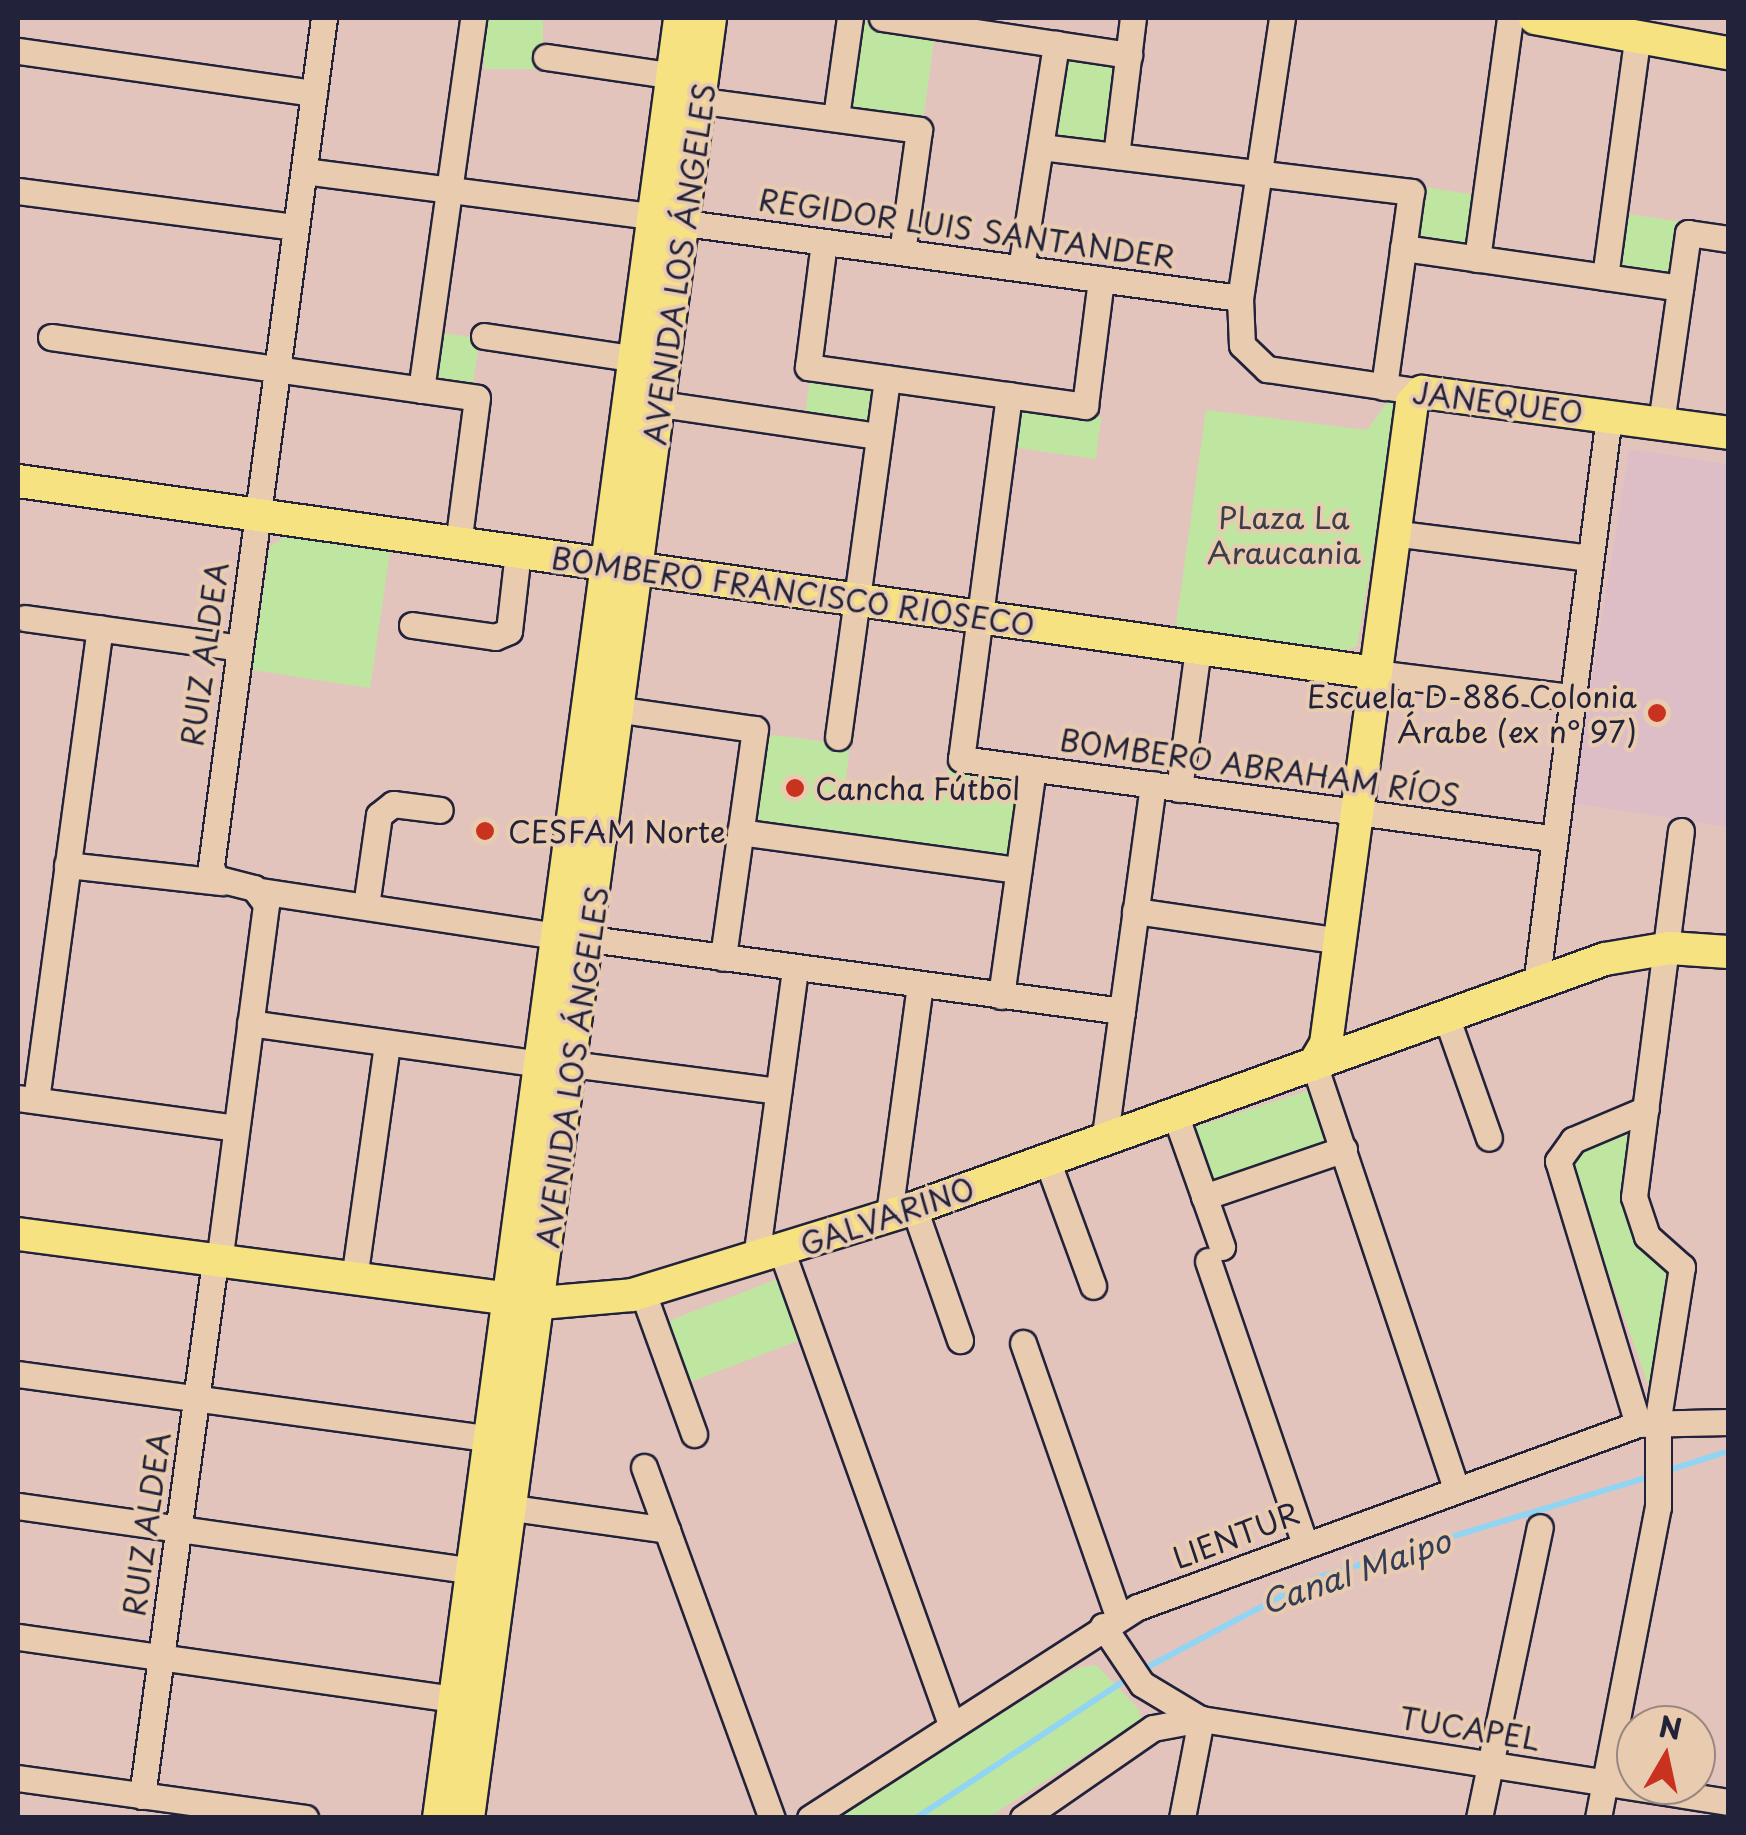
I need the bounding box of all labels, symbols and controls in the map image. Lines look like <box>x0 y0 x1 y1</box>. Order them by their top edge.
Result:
street label: AVENIDA LOS ÁNGELES <box>636 81 722 447</box>
street label: REGIDOR LUIS SANTANDER <box>754 181 1180 275</box>
street label: JANEQUEO <box>1411 374 1585 430</box>
park label: PLaza La Araucania <box>1207 499 1361 570</box>
street label: BOMBERO FRANCISCO RIOSECO <box>548 539 1038 643</box>
street label: RUIZ ALDEA <box>173 559 235 749</box>
place label: Escuela D-886 Colonia Árabe (ex n° 97) <box>1306 678 1637 748</box>
marker: Escuela D-886 Colonia Árabe (ex n° 97) <box>1646 702 1668 724</box>
street label: BOMBERO ABRAHAM RÍOS <box>1055 721 1465 813</box>
place label: Cancha Fútbol <box>815 770 1022 806</box>
marker: Cancha Fútbol <box>784 777 806 799</box>
place label: CESFAM Norte <box>508 813 725 849</box>
marker: CESFAM Norte <box>472 818 498 844</box>
street label: AVENIDA LOS ÁNGELES <box>529 884 615 1250</box>
street label: GALVARINO <box>795 1169 979 1263</box>
street label: RUIZ ALDEA <box>115 1429 177 1619</box>
street label: LIENTUR <box>1168 1494 1304 1576</box>
water label: Canal Maipo <box>1256 1521 1454 1621</box>
street label: TUCAPEL <box>1397 1699 1543 1757</box>
text: N <box>1656 1704 1685 1750</box>
north arrow <box>1616 1705 1716 1805</box>

